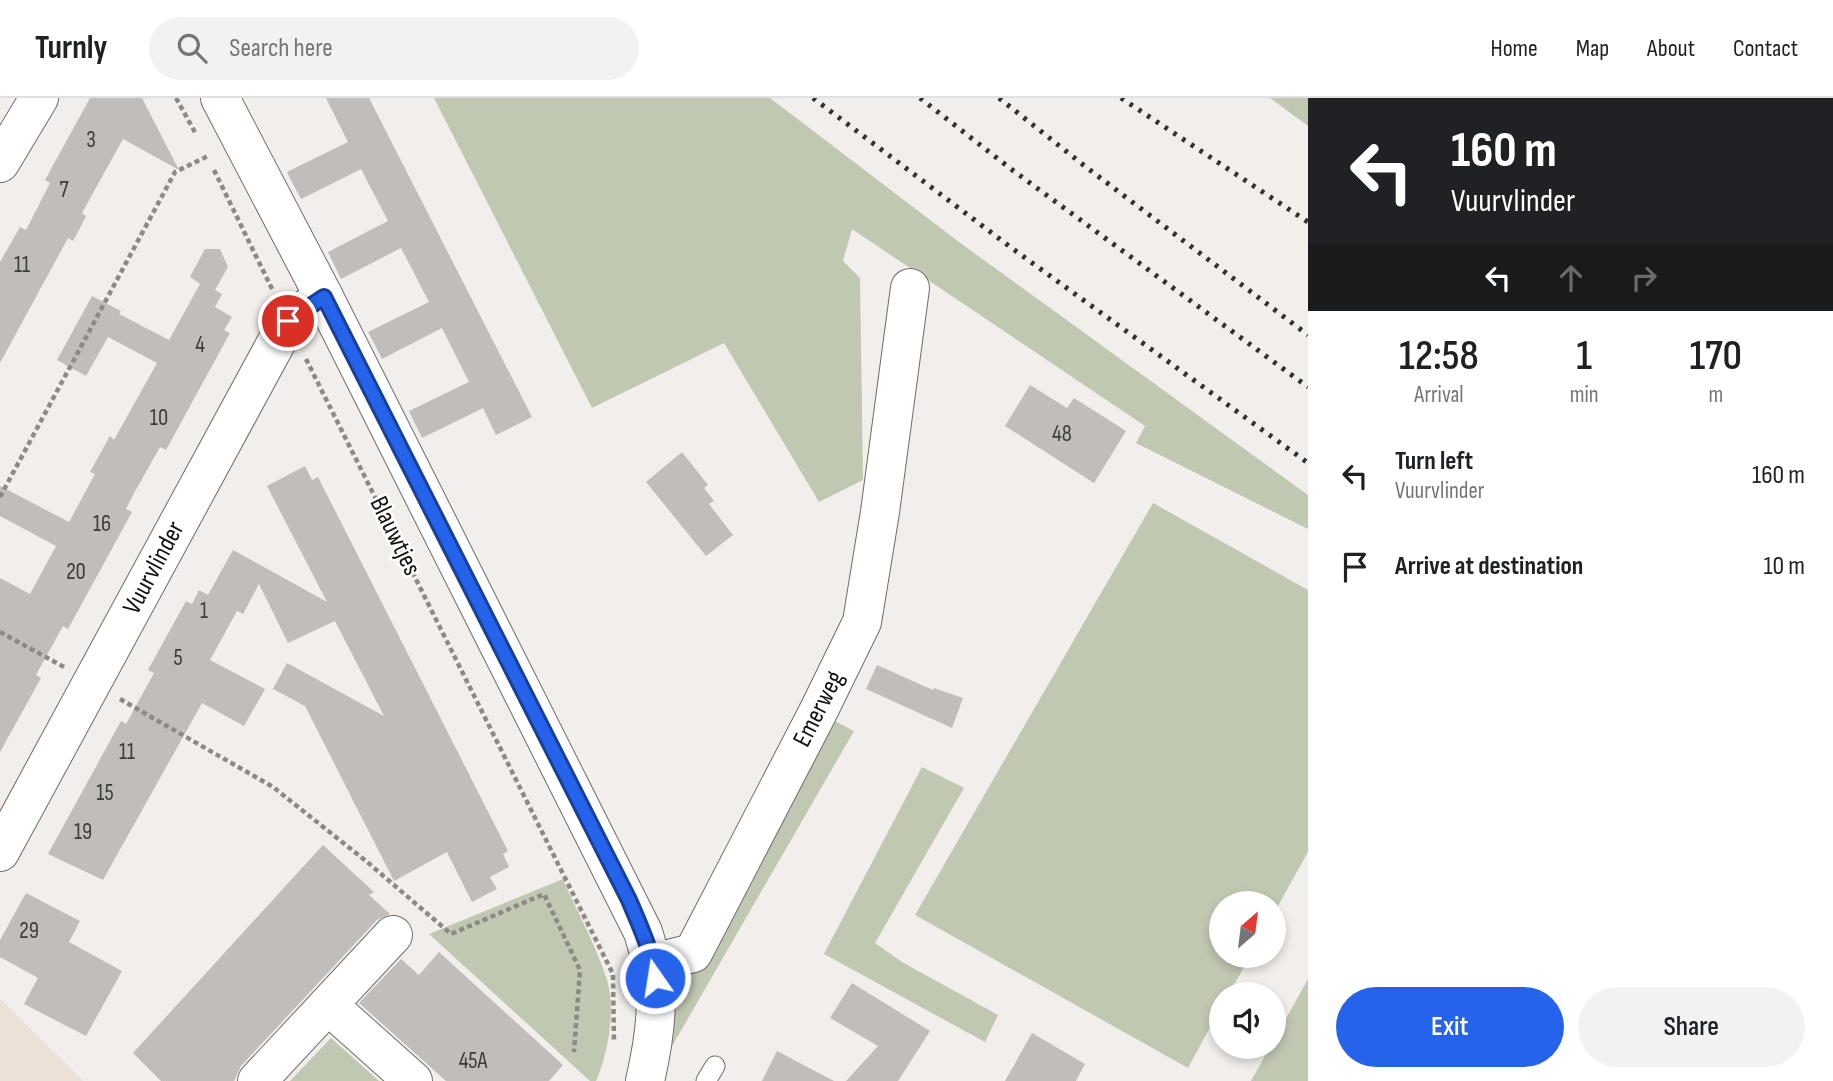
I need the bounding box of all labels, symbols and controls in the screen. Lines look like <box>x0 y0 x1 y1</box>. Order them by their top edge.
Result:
search box <box>149 17 639 80</box>
text: Turnly <box>35 28 107 68</box>
icon: search <box>173 29 211 67</box>
text: Search here <box>229 33 333 64</box>
text: Home <box>1490 34 1538 63</box>
text: Map <box>1576 34 1609 63</box>
text: About <box>1647 34 1695 63</box>
text: Contact <box>1733 34 1798 63</box>
text: 160 m <box>1451 122 1557 181</box>
house number: 3 <box>86 126 96 154</box>
icon: left <box>1336 126 1427 217</box>
house number: 7 <box>59 176 69 204</box>
text: Vuurvlinder <box>1451 182 1575 221</box>
house number: 11 <box>14 251 30 279</box>
icon: left <box>1479 259 1517 297</box>
icon: ahead <box>1552 259 1590 297</box>
icon: right <box>1625 259 1663 297</box>
pin <box>258 291 318 351</box>
icon: arrive <box>269 302 307 340</box>
house number: 4 <box>195 331 205 359</box>
text: 12:58 <box>1399 331 1479 382</box>
text: 1 <box>1576 331 1592 382</box>
text: 170 <box>1690 331 1742 382</box>
text: Arrival <box>1414 381 1464 409</box>
text: min <box>1570 381 1599 409</box>
text: m <box>1708 381 1723 409</box>
house number: 10 <box>150 404 168 432</box>
house number: 48 <box>1052 420 1072 448</box>
text: Turn left <box>1395 446 1473 477</box>
icon: left <box>1336 457 1374 495</box>
text: 160 m <box>1752 460 1805 491</box>
text: Vuurvlinder <box>1395 477 1484 505</box>
street label: Blauwtjes <box>363 491 427 581</box>
house number: 16 <box>93 510 111 538</box>
street label: Vuurvlinder <box>117 516 192 620</box>
icon: arrive <box>1336 548 1374 586</box>
text: Arrive at destination <box>1395 551 1583 582</box>
text: 10 m <box>1763 551 1805 582</box>
house number: 20 <box>66 558 86 586</box>
house number: 1 <box>200 597 208 625</box>
house number: 5 <box>173 644 183 672</box>
street label: Emerweg <box>787 666 851 752</box>
house number: 11 <box>119 738 135 766</box>
house number: 15 <box>96 779 114 807</box>
house number: 19 <box>74 818 92 846</box>
north arrow <box>1209 891 1286 968</box>
map controls <box>1209 891 1286 1059</box>
house number: 29 <box>19 917 39 945</box>
position arrow <box>618 941 692 1015</box>
button: sound <box>1209 982 1286 1059</box>
button: Exit <box>1336 987 1564 1067</box>
button: Share <box>1578 987 1805 1067</box>
house number: 45A <box>459 1047 488 1075</box>

